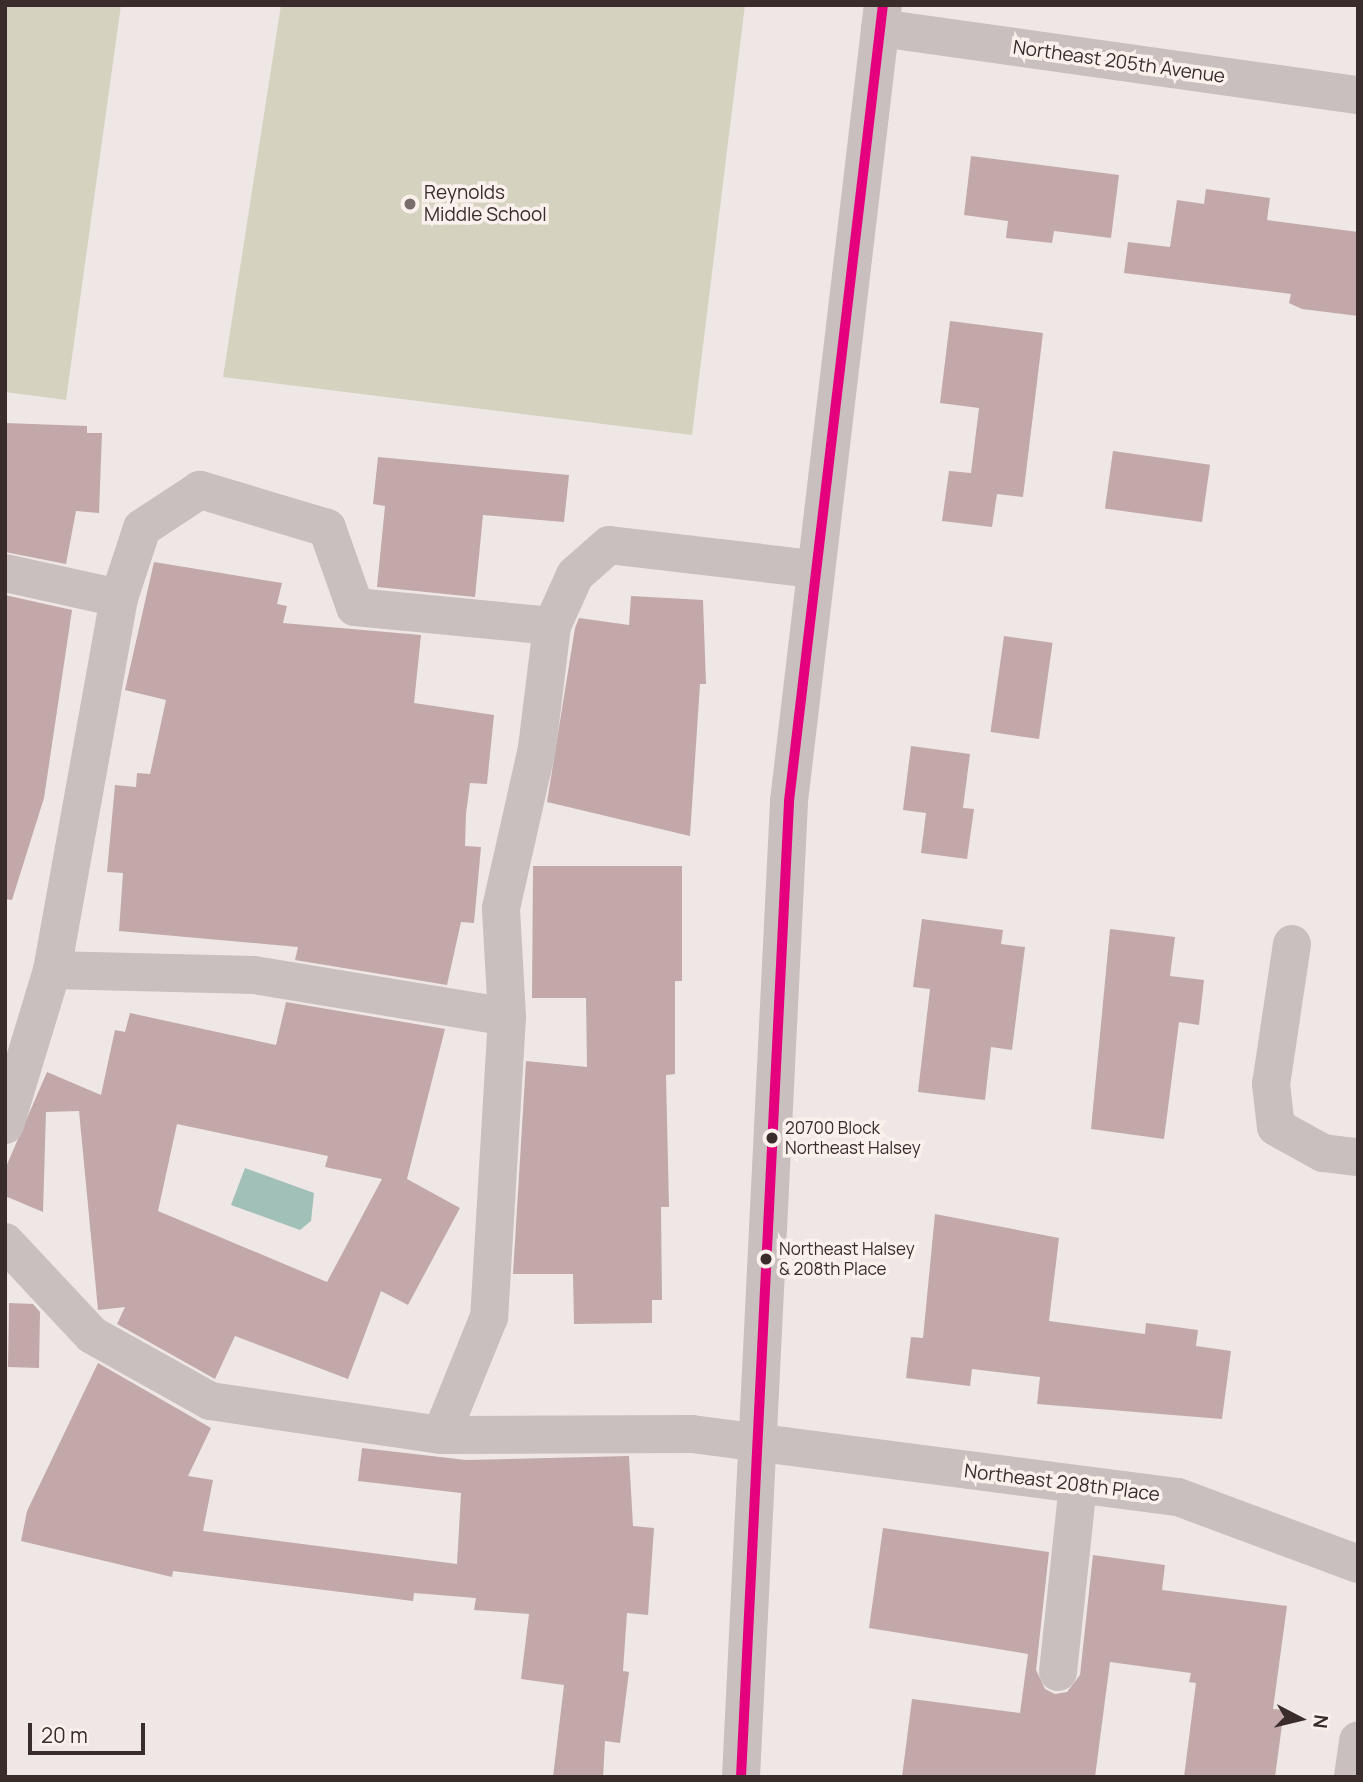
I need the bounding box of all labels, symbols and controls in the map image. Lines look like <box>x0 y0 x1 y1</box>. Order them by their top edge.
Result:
street label: Northeast 205th Avenue <box>1011 36 1227 88</box>
place label: Reynolds Middle School <box>424 182 547 226</box>
marker: Reynolds Middle School <box>402 196 418 212</box>
place label: 20700 Block Northeast Halsey <box>785 1118 921 1158</box>
marker: 20700 Block Northeast Halsey <box>765 1131 779 1145</box>
place label: Northeast Halsey & 208th Place <box>779 1239 915 1279</box>
marker: Northeast Halsey & 208th Place <box>759 1252 773 1266</box>
street label: Northeast 208th Place <box>963 1460 1161 1506</box>
north arrow <box>1265 1684 1335 1754</box>
scale bar <box>32 1708 149 1752</box>
text: N <box>1307 1713 1335 1730</box>
text: 20 m <box>41 1721 88 1749</box>

